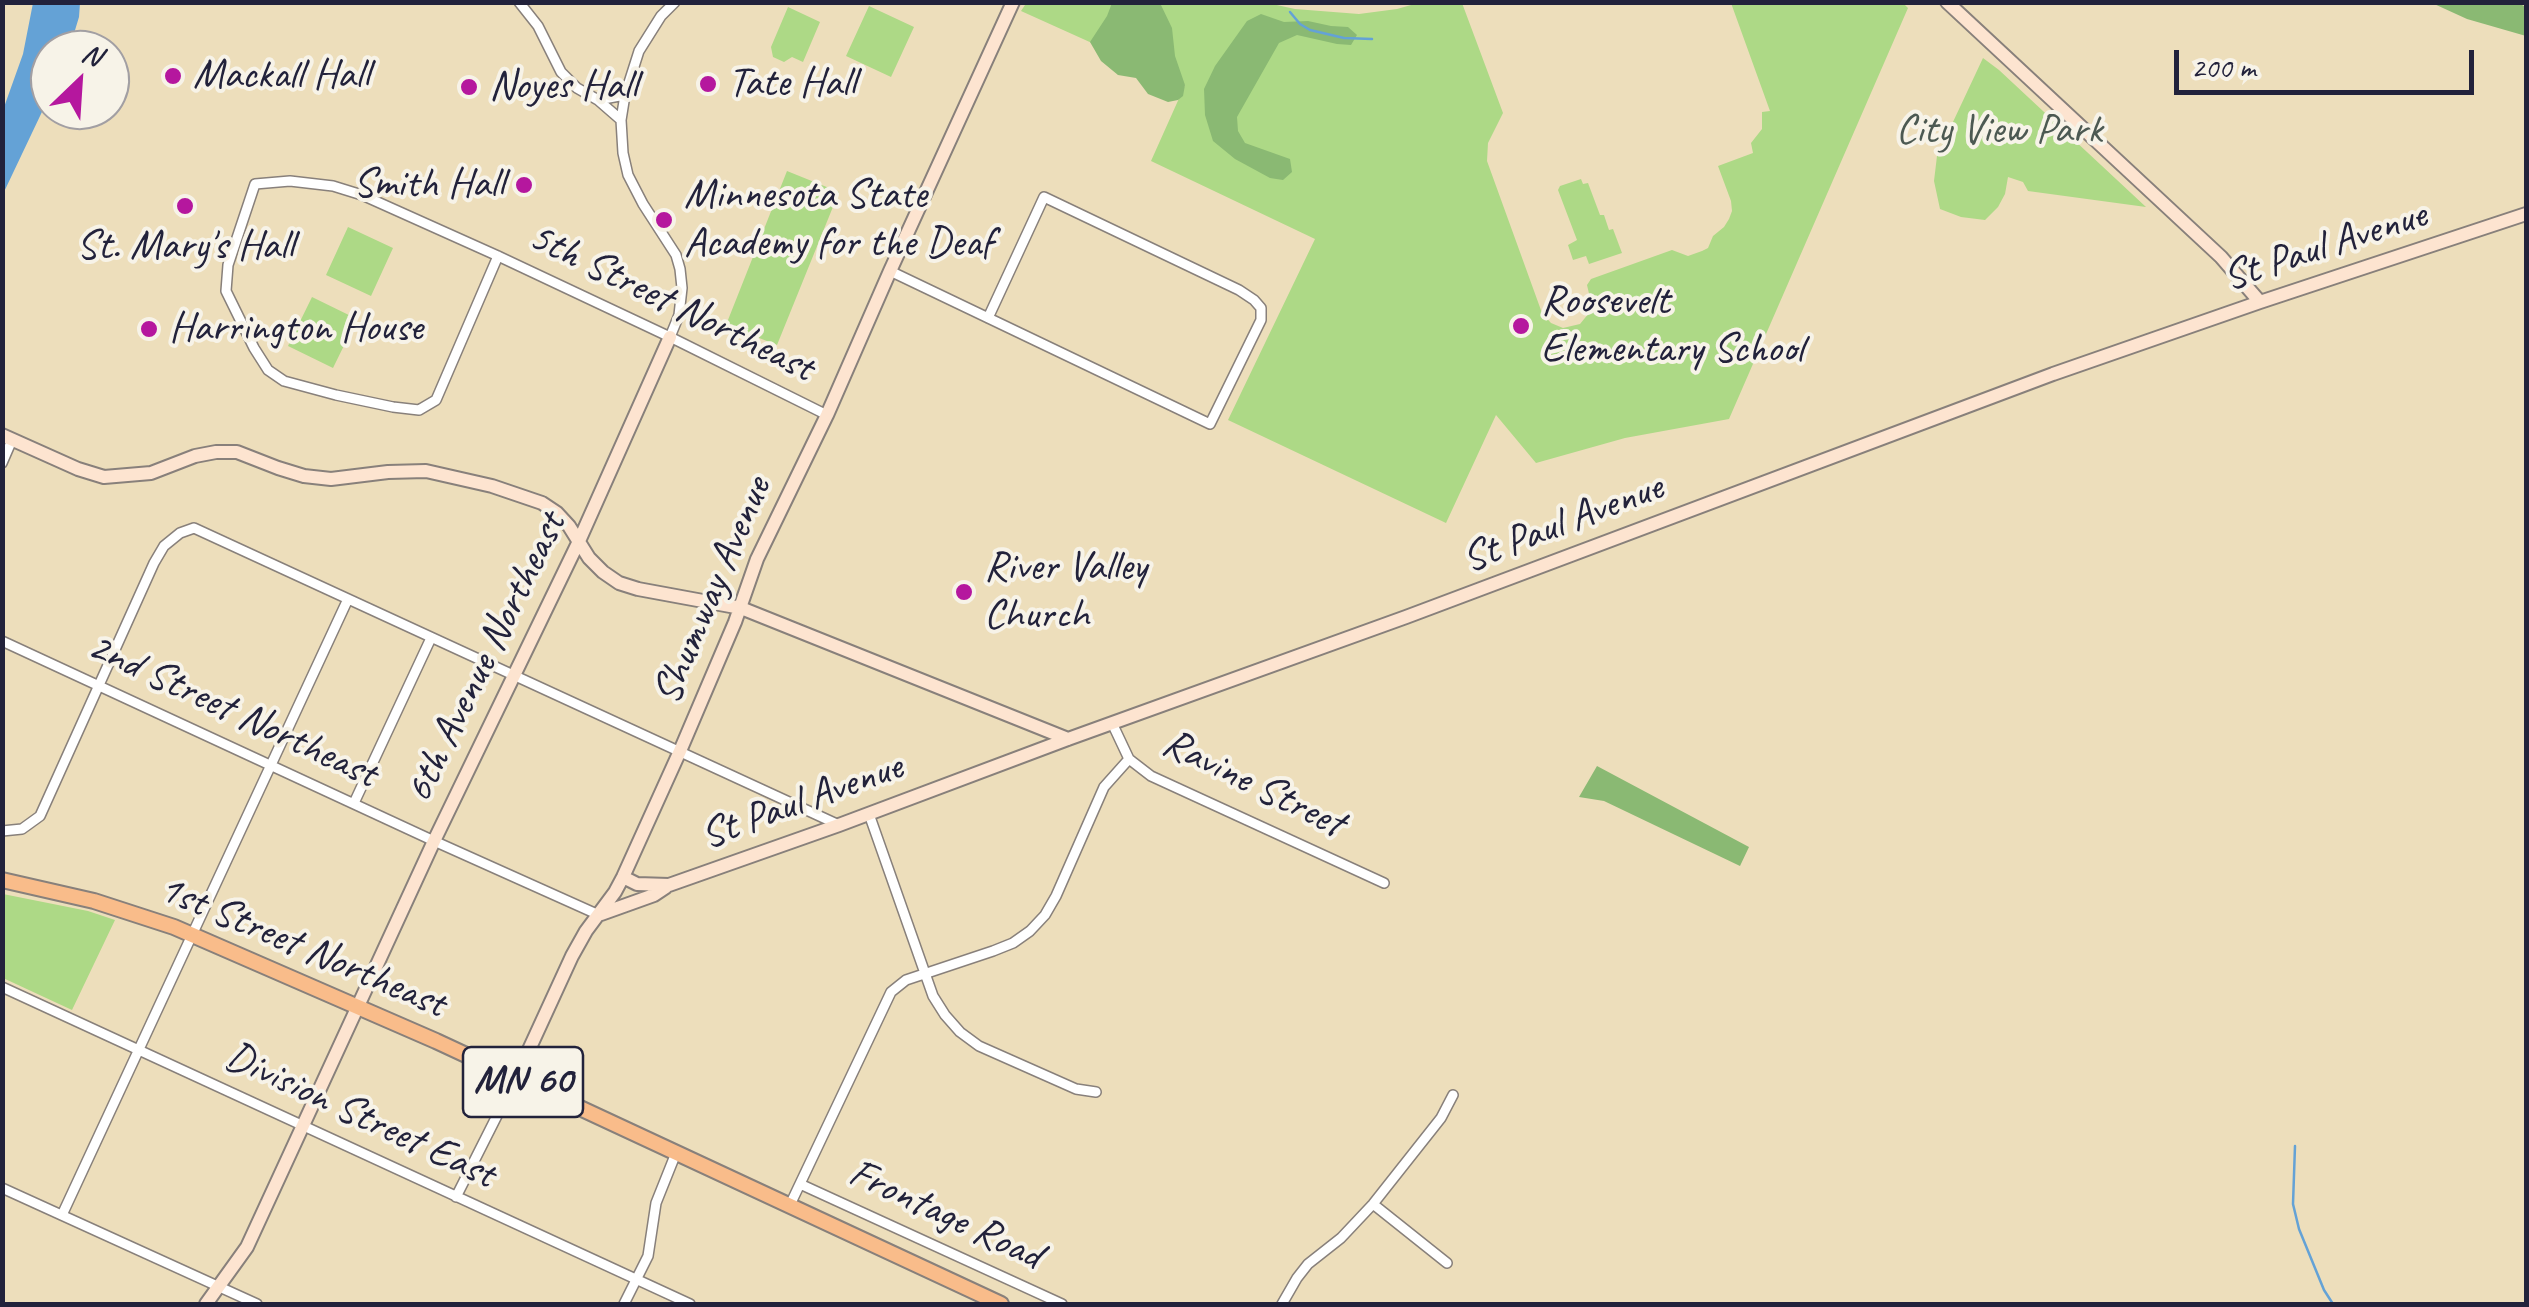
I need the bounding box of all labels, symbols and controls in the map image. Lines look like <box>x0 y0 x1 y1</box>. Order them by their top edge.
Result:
north arrow <box>30 30 130 130</box>
scale bar <box>2179 30 2479 92</box>
text: N <box>77 35 107 74</box>
text: 200 m <box>2191 48 2256 86</box>
place label: Mackall Hall <box>193 51 369 101</box>
place label: Tate Hall <box>728 59 856 109</box>
place label: Noyes Hall <box>489 62 637 112</box>
marker: Mackall Hall <box>162 65 184 87</box>
marker: Tate Hall <box>697 73 719 95</box>
marker: Noyes Hall <box>458 76 480 98</box>
park label: City View Park <box>1896 106 2102 156</box>
place label: Smith Hall <box>353 160 504 210</box>
place label: Minnesota State Academy for the Deaf <box>684 171 993 270</box>
marker: Smith Hall <box>513 174 535 196</box>
street label: St Paul Avenue <box>2217 190 2433 304</box>
marker: St. Mary's Hall <box>174 195 196 217</box>
marker: Minnesota State Academy for the Deaf <box>653 209 675 231</box>
street label: 5th Street Northeast <box>520 212 822 394</box>
place label: St. Mary's Hall <box>76 222 294 272</box>
place label: Roosevelt Elementary School <box>1541 277 1803 376</box>
place label: Harrington House <box>169 304 423 354</box>
marker: Roosevelt Elementary School <box>1510 315 1532 337</box>
marker: Harrington House <box>138 318 160 340</box>
street label: St Paul Avenue <box>1456 463 1670 585</box>
street label: Shumway Avenue <box>643 470 783 712</box>
street label: 6th Avenue Northeast <box>394 505 578 811</box>
place label: River Valley Church <box>984 543 1147 641</box>
marker: River Valley Church <box>953 581 975 603</box>
street label: 2nd Street Northeast <box>79 622 385 800</box>
street label: Ravine Street <box>1154 718 1352 850</box>
street label: St Paul Avenue <box>694 742 910 862</box>
street label: 1st Street Northeast <box>151 864 453 1030</box>
street label: Division Street East <box>217 1032 503 1200</box>
road number: MN 60 <box>463 1047 583 1117</box>
street label: Frontage Road <box>840 1148 1050 1282</box>

